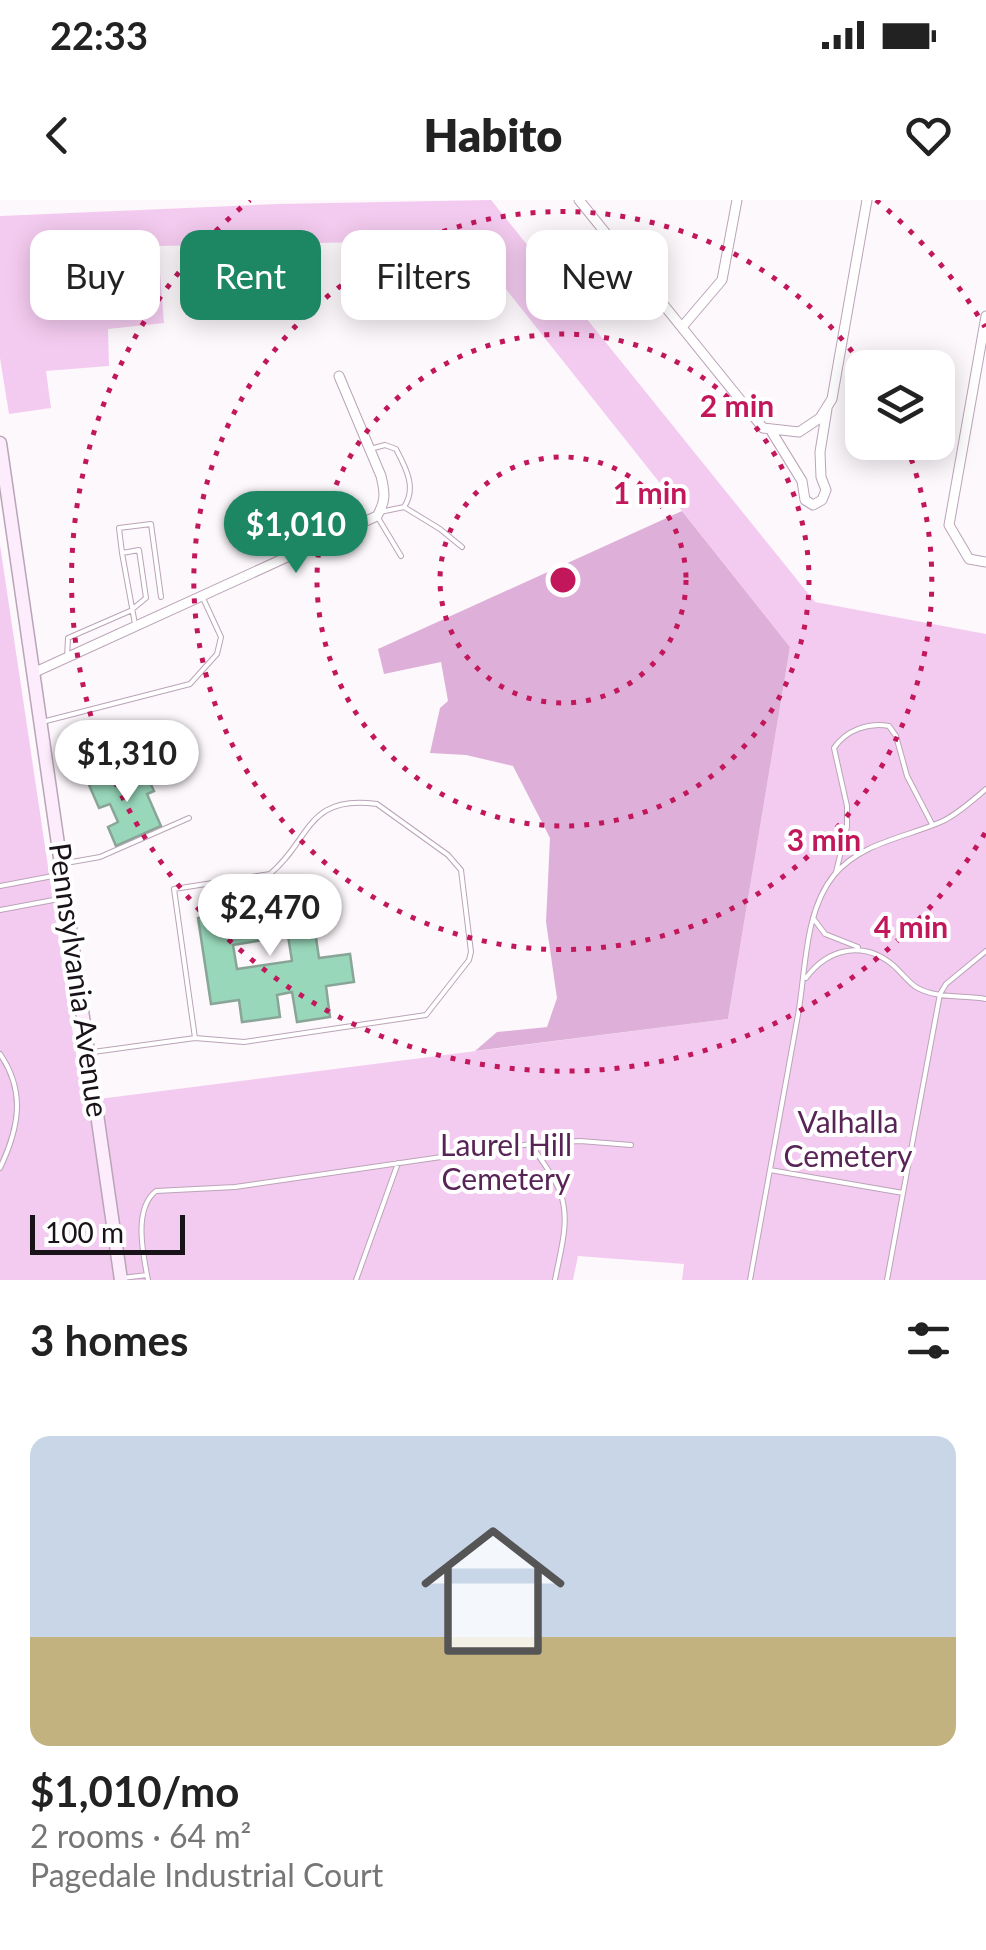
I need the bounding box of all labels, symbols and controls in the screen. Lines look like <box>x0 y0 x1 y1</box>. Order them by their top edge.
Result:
text: 22:33 <box>50 12 148 58</box>
icon: back <box>30 108 85 163</box>
text: Habito <box>424 108 562 162</box>
icon: heart <box>901 108 956 163</box>
chip: Buy <box>30 230 160 320</box>
chip: Rent <box>180 230 321 320</box>
chip: Filters <box>341 230 506 320</box>
chip: New <box>526 230 668 320</box>
map controls <box>845 350 955 460</box>
button: layers <box>845 350 955 460</box>
text: 2 min <box>700 387 774 423</box>
text: 1 min <box>613 474 687 510</box>
pin: $1,010 <box>215 491 377 576</box>
text: $1,010 <box>246 504 346 543</box>
centre of rings <box>545 562 581 598</box>
pin: $1,310 <box>46 720 208 805</box>
text: $1,310 <box>77 733 177 772</box>
text: 3 min <box>787 821 861 857</box>
street label: Pennsylvania Avenue <box>43 840 117 1119</box>
pin: $2,470 <box>189 874 351 959</box>
text: $2,470 <box>220 887 320 926</box>
text: 4 min <box>874 908 948 944</box>
park label: Valhalla Cemetery <box>784 1103 913 1173</box>
park label: Laurel Hill Cemetery <box>440 1126 572 1196</box>
scale bar <box>30 1210 185 1254</box>
text: 100 m <box>45 1215 124 1249</box>
icon: filters <box>901 1313 956 1368</box>
text: 3 homes <box>30 1315 188 1365</box>
icon: home <box>403 1501 583 1681</box>
text: $1,010/mo <box>30 1766 239 1816</box>
text: 2 rooms · 64 m² <box>30 1816 251 1855</box>
text: Pagedale Industrial Court <box>30 1855 383 1894</box>

